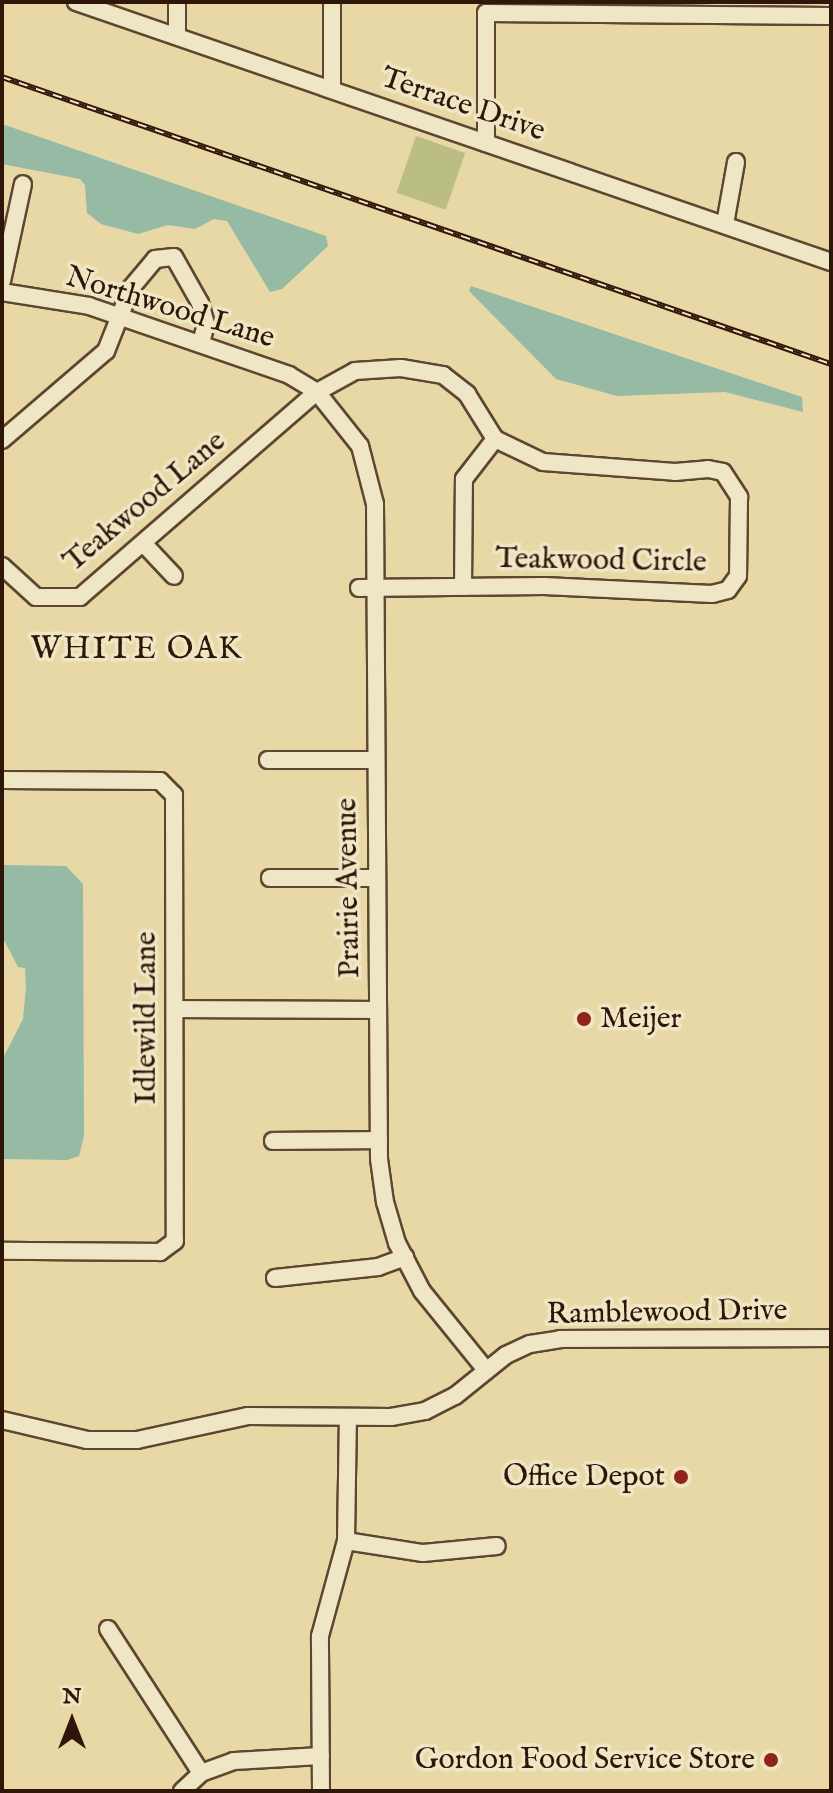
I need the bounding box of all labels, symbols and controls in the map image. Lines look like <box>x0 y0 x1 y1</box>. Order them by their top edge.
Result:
street label: Terrace Drive <box>376 60 550 150</box>
street label: Northwood Lane <box>61 259 279 357</box>
street label: Teakwood Lane <box>57 424 233 580</box>
street label: Teakwood Circle <box>495 541 707 581</box>
district label: WHITE OAK <box>31 631 243 669</box>
street label: Prairie Avenue <box>329 798 369 978</box>
street label: Idlewild Lane <box>129 932 165 1104</box>
place label: Meijer <box>600 1001 682 1037</box>
marker: Meijer <box>575 1010 593 1028</box>
street label: Ramblewood Drive <box>546 1293 788 1333</box>
place label: Office Depot <box>503 1459 665 1495</box>
marker: Office Depot <box>672 1468 690 1486</box>
north arrow <box>32 1681 112 1761</box>
text: N <box>62 1683 82 1711</box>
place label: Gordon Food Service Store <box>415 1742 755 1778</box>
marker: Gordon Food Service Store <box>762 1751 780 1769</box>

